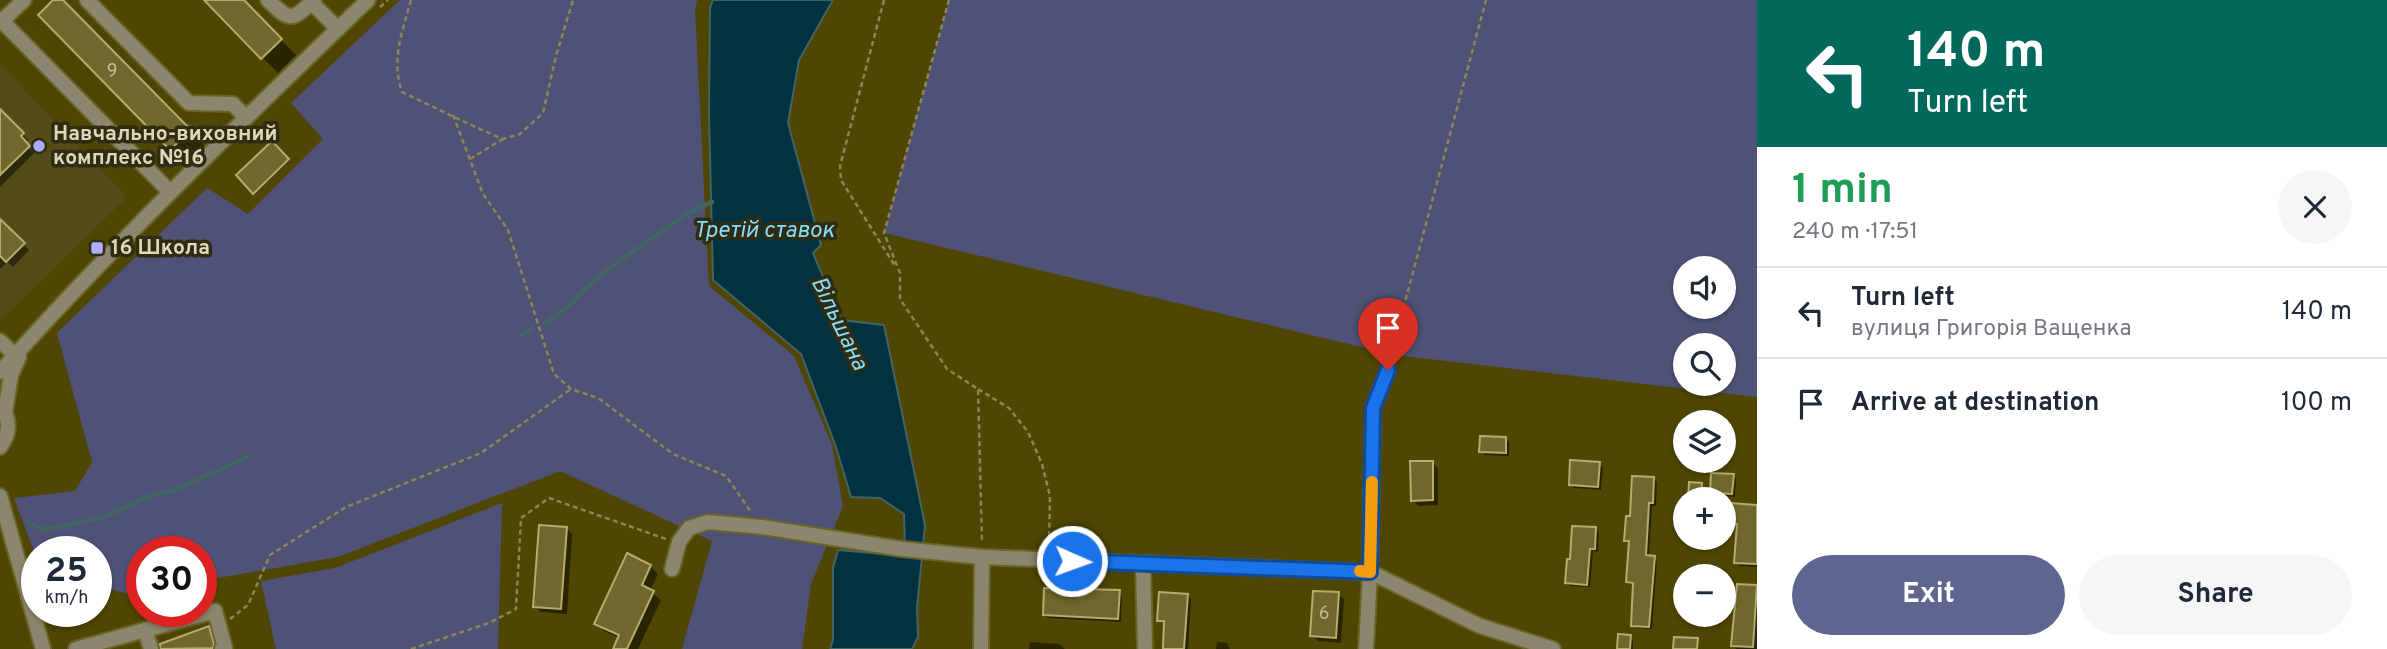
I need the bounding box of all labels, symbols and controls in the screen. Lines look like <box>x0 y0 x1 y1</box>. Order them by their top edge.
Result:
text: 140 m <box>1907 23 2046 85</box>
icon: left <box>1792 28 1883 119</box>
house number: 9 <box>107 60 117 83</box>
text: Turn left <box>1907 84 2028 124</box>
place label: Навчально-виховний комплекс №16 <box>53 121 277 172</box>
marker: Навчально-виховний комплекс №16 <box>31 138 47 154</box>
text: 1 min <box>1792 165 1893 218</box>
button: close <box>2278 170 2352 244</box>
water label: Третій ставок <box>693 217 836 246</box>
text: 240 m · 17:51 <box>1792 218 1918 247</box>
place label: 16 Школа <box>111 235 210 262</box>
marker: 16 Школа <box>89 240 105 256</box>
map controls <box>1673 256 1736 627</box>
button: sound <box>1673 256 1736 319</box>
water label: Вільшана <box>803 272 873 376</box>
text: Turn left <box>1851 282 1955 315</box>
icon: left <box>1792 294 1830 332</box>
text: 140 m <box>2282 296 2352 329</box>
pin <box>1358 298 1418 370</box>
icon: arrive <box>1369 309 1407 347</box>
text: вулиця Григорія Ващенка <box>1851 315 2132 344</box>
button: search <box>1673 333 1736 396</box>
icon: arrive <box>1792 385 1830 423</box>
text: Arrive at destination <box>1851 387 2099 420</box>
text: 100 m <box>2281 387 2352 420</box>
button: layers <box>1673 410 1736 473</box>
button: + <box>1673 487 1736 550</box>
position arrow <box>1035 524 1109 598</box>
speed limit sign: 30 <box>126 536 217 627</box>
text: 25 <box>45 550 88 594</box>
button: Exit <box>1792 555 2065 635</box>
button: Share <box>2079 555 2352 635</box>
button: − <box>1673 564 1736 627</box>
text: km/h <box>45 587 88 610</box>
house number: 6 <box>1319 603 1329 626</box>

